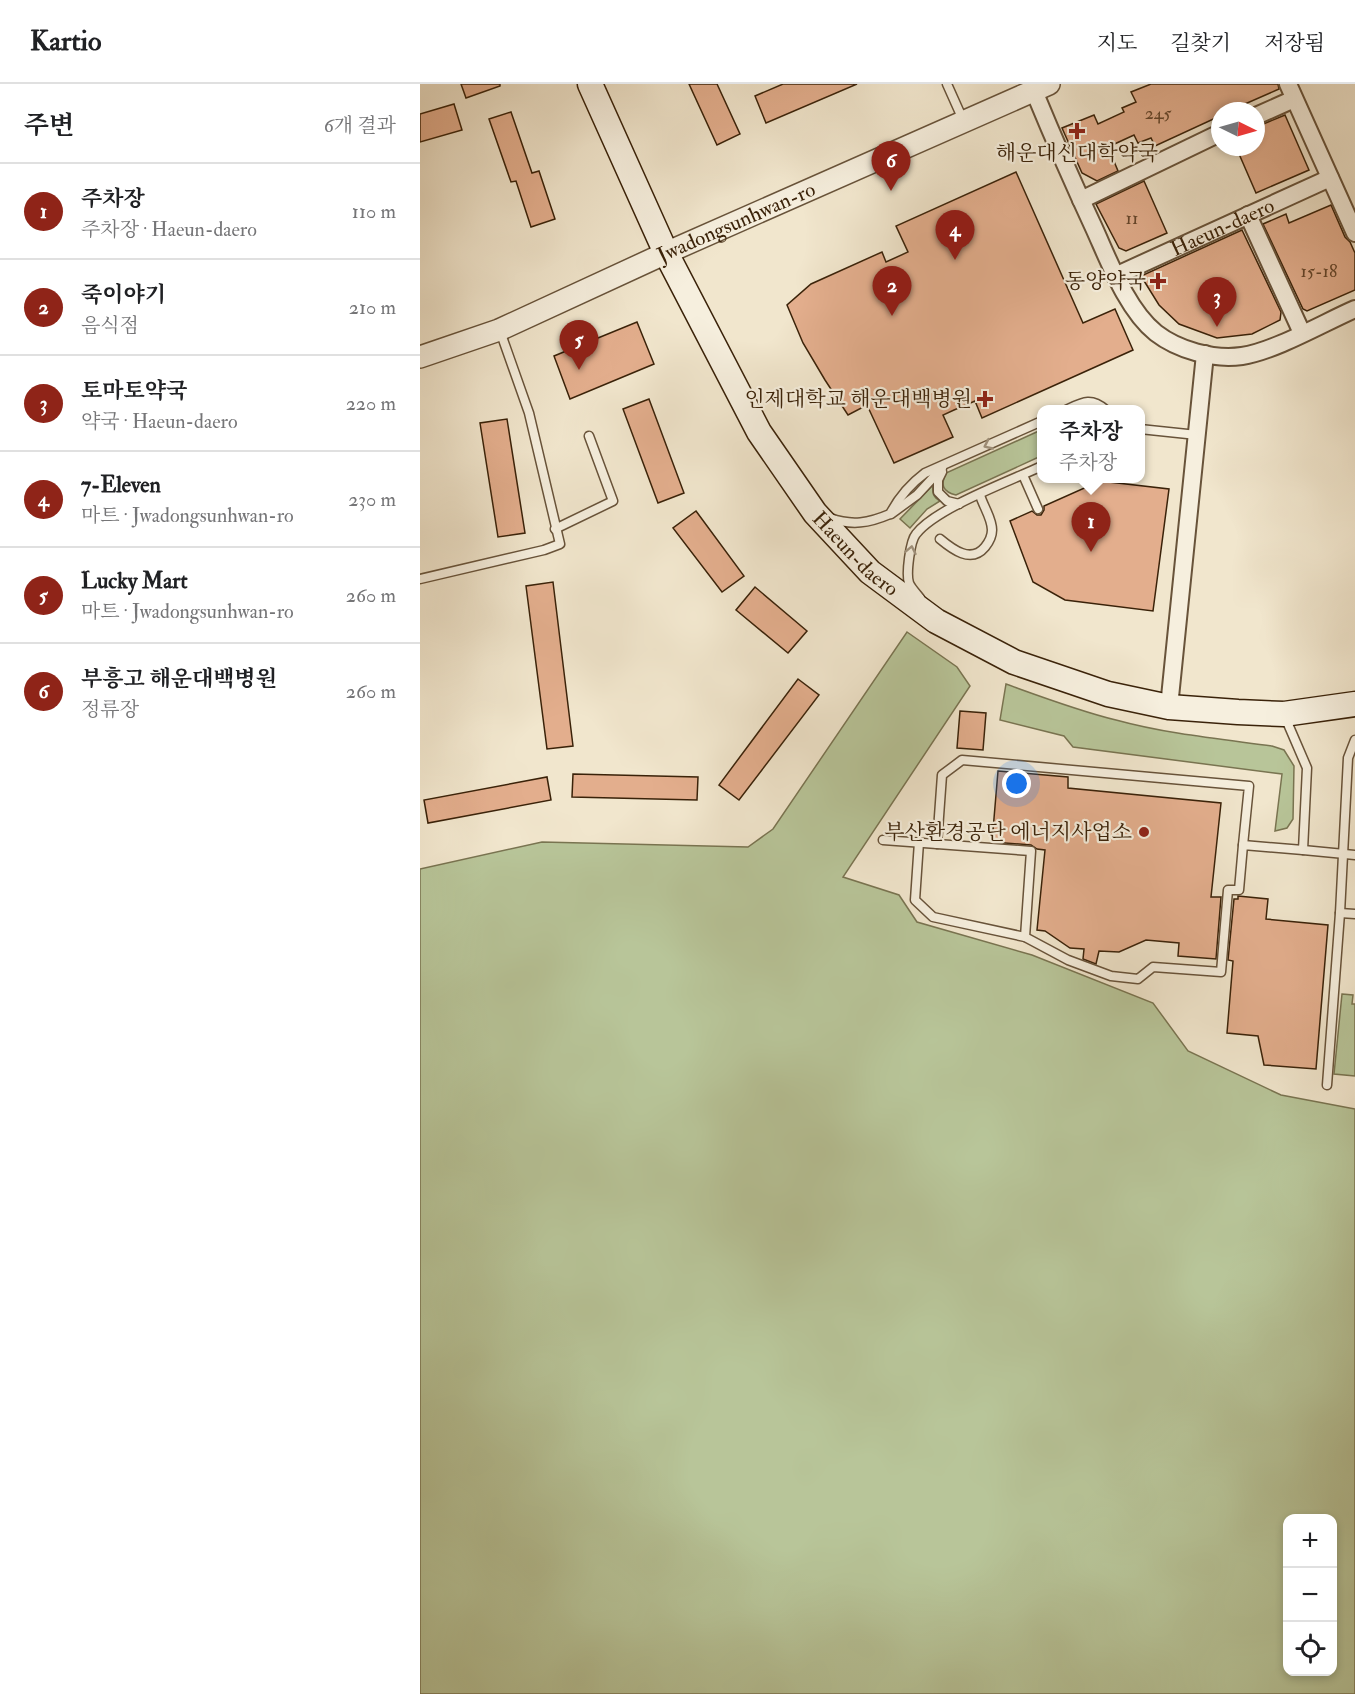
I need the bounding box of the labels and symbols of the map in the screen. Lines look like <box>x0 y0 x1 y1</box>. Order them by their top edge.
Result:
house number: 245 <box>1145 102 1171 125</box>
north arrow <box>1211 102 1265 156</box>
marker: 해운대신대학약국 <box>1070 124 1084 138</box>
place label: 해운대신대학약국 <box>996 140 1158 167</box>
pin: 6 <box>872 141 910 191</box>
street label: Jwadongsunhwan-ro <box>652 175 819 269</box>
street label: Haeun-daero <box>1166 192 1278 262</box>
house number: 11 <box>1126 207 1138 230</box>
pin: 4 <box>936 210 974 260</box>
house number: 15-18 <box>1301 260 1337 283</box>
pin: 2 <box>872 266 912 316</box>
place label: 동양약국 <box>1065 268 1146 295</box>
marker: 동양약국 <box>1151 274 1165 288</box>
pin: 3 <box>1198 278 1236 327</box>
pin: 5 <box>560 320 598 370</box>
place label: 인제대학교 해운대백병원 <box>744 386 972 413</box>
marker: 인제대학교 해운대백병원 <box>976 390 994 408</box>
one-way arrow <box>984 438 995 450</box>
pin: 1 <box>1072 502 1110 552</box>
street label: Haeun-daero <box>807 505 904 602</box>
one-way arrow <box>904 545 917 555</box>
your location <box>1002 769 1031 798</box>
place label: 부산환경공단 에너지사업소 <box>884 819 1132 846</box>
marker: 부산환경공단 에너지사업소 <box>1137 825 1151 839</box>

